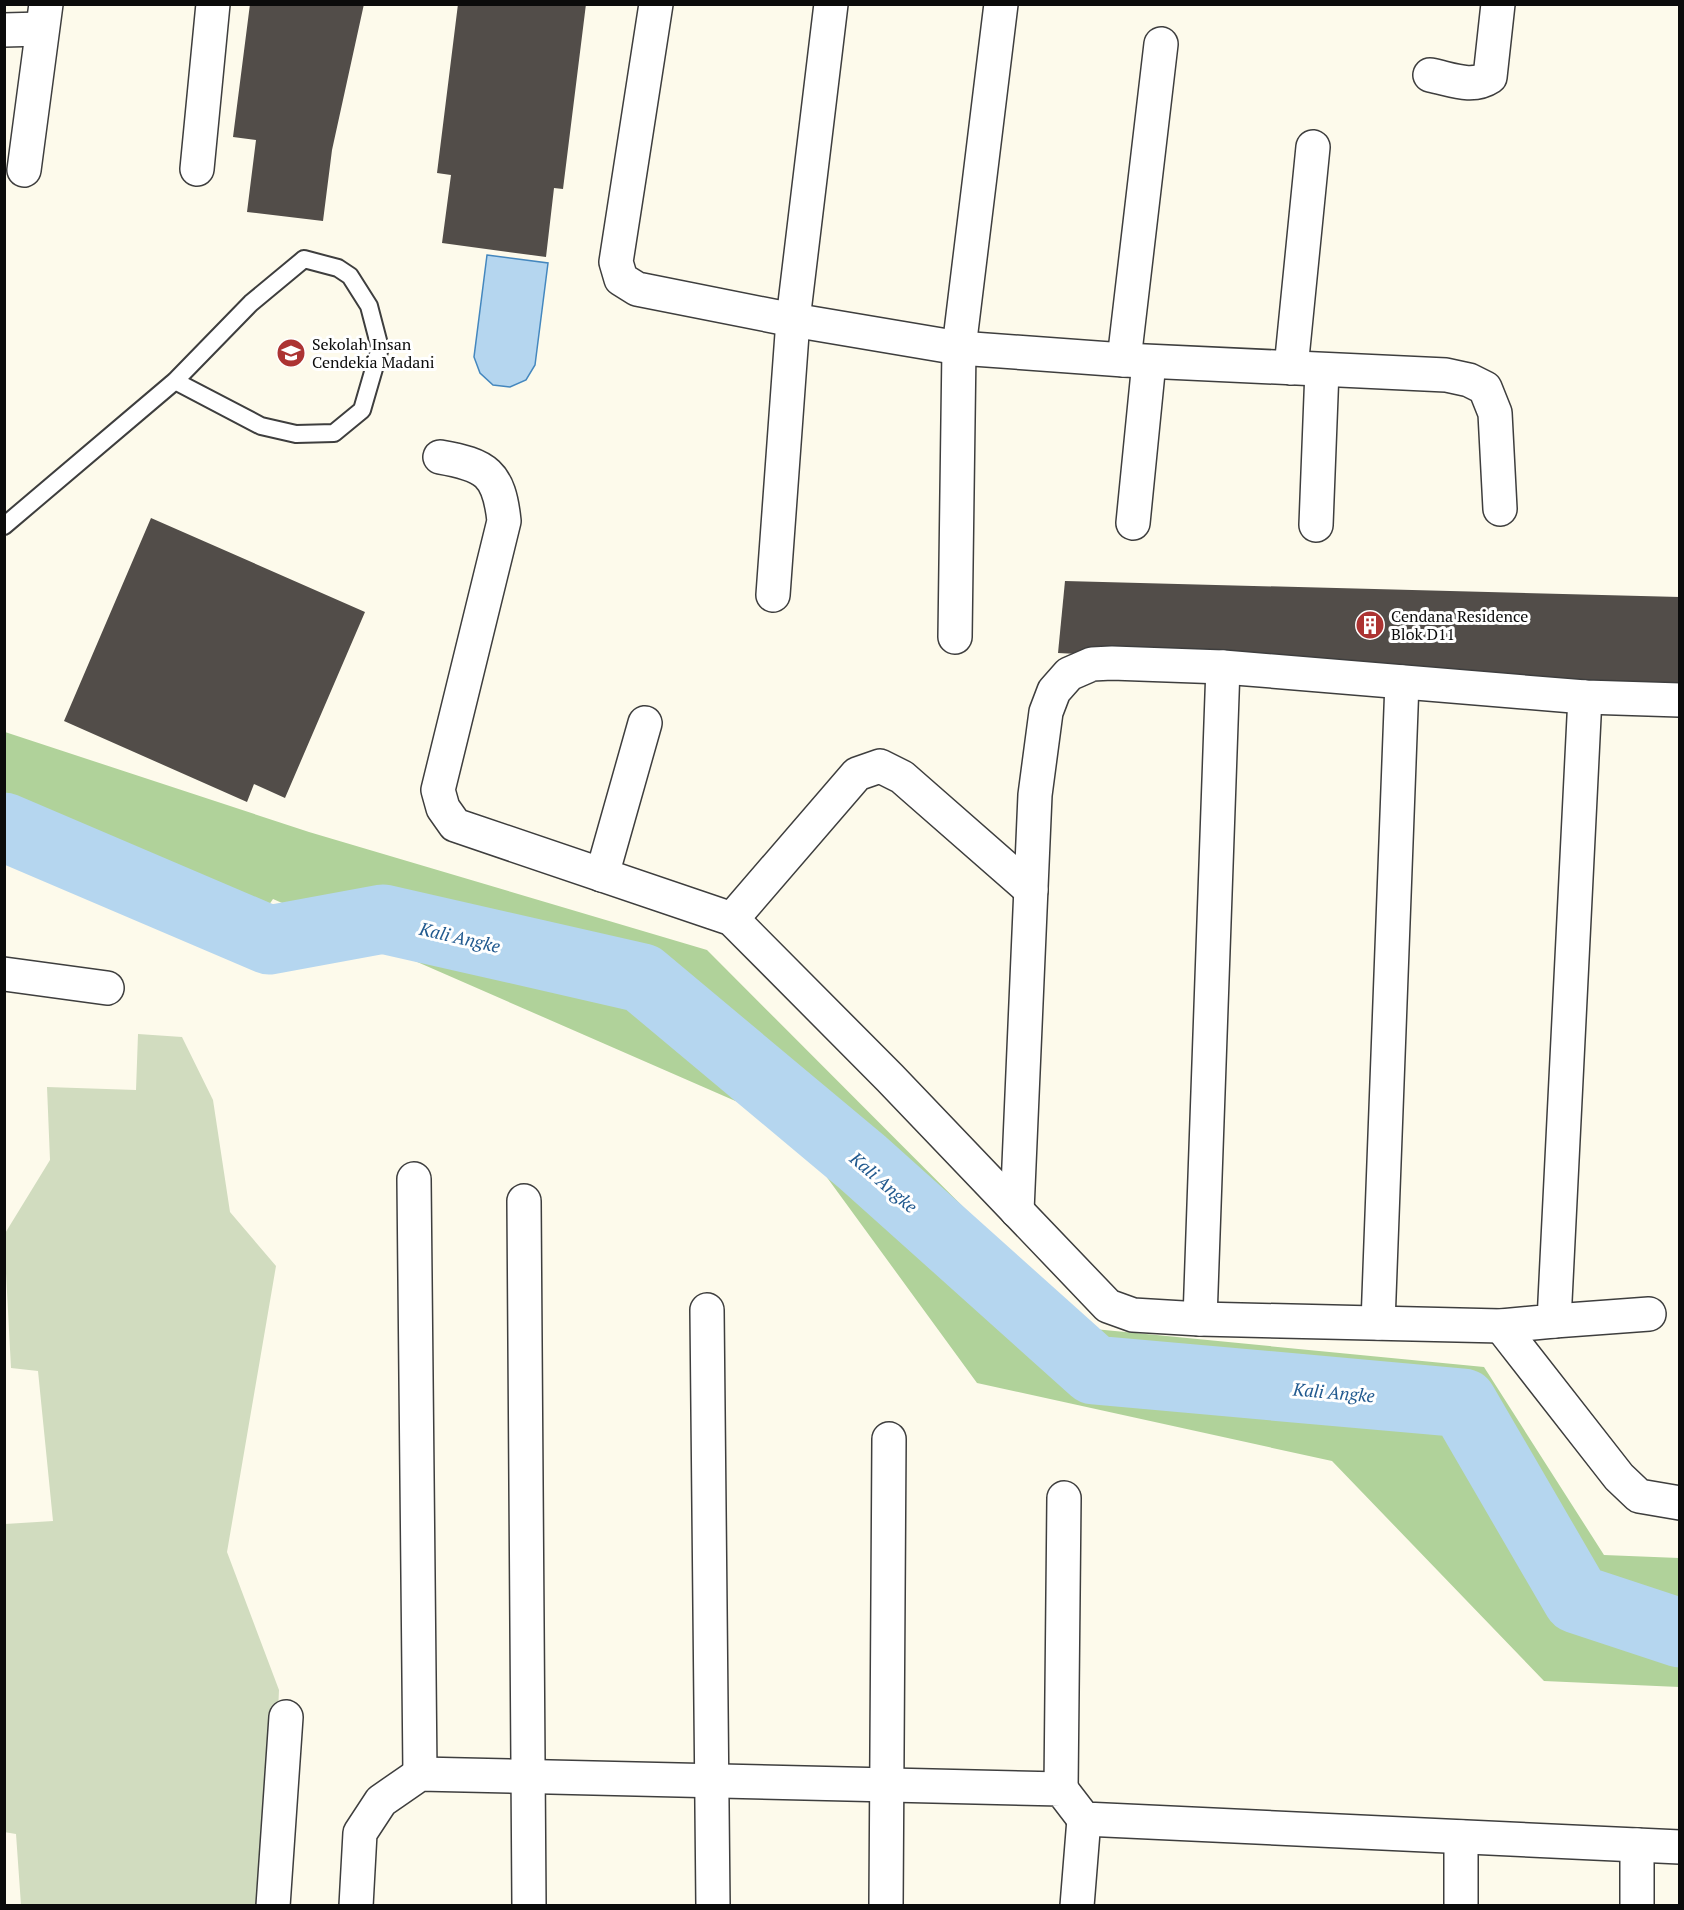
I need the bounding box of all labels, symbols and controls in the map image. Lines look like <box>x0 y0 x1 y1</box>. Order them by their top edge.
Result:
place label: Sekolah Insan Cendekia Madani <box>312 333 435 373</box>
school or university icon: Sekolah Insan Cendekia Madani <box>275 337 307 369</box>
place label: Cendana Residence Blok D11 <box>1391 605 1528 645</box>
building icon: Cendana Residence Blok D11 <box>1354 609 1386 641</box>
water label: Kali Angke <box>416 916 503 958</box>
water label: Kali Angke <box>844 1145 923 1218</box>
water label: Kali Angke <box>1291 1376 1376 1408</box>

